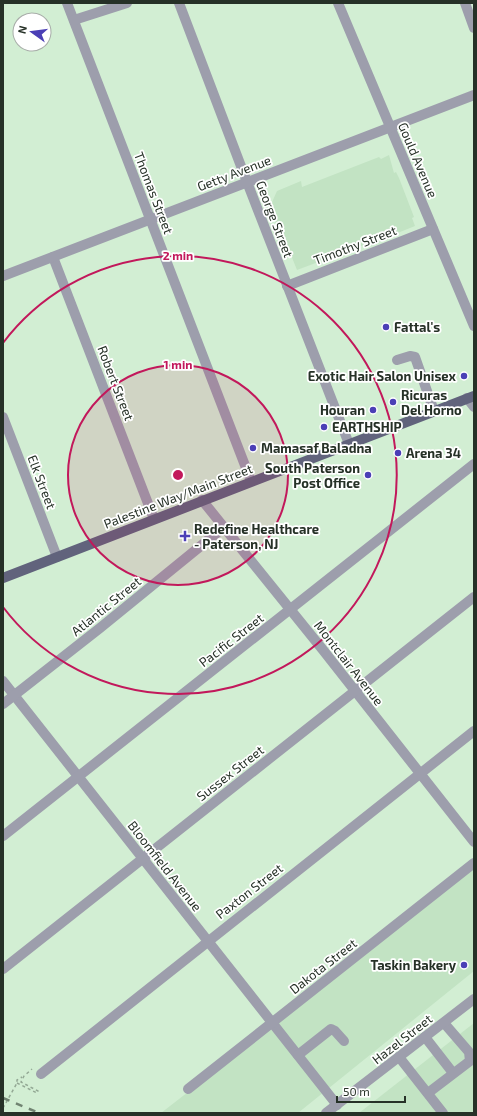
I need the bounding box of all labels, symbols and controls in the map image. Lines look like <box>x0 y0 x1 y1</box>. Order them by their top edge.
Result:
north arrow <box>12 12 52 52</box>
text: N <box>15 24 29 35</box>
street label: Gould Avenue <box>395 120 441 200</box>
street label: Thomas Street <box>131 150 177 236</box>
street label: Getty Avenue <box>195 152 273 194</box>
street label: George Street <box>253 178 297 260</box>
street label: Timothy Street <box>311 222 399 268</box>
text: 2 min <box>163 248 193 262</box>
place label: Fattal's <box>394 319 440 335</box>
marker: Fattal's <box>381 322 391 332</box>
street label: Robert Street <box>94 343 138 423</box>
text: 1 min <box>164 357 192 371</box>
place label: Exotic Hair Salon Unisex <box>308 368 457 384</box>
marker: Exotic Hair Salon Unisex <box>459 371 469 381</box>
place label: Ricuras Del Horno <box>401 387 462 418</box>
marker: Ricuras Del Horno <box>388 397 398 407</box>
place label: Houran <box>320 402 365 418</box>
marker: Houran <box>368 405 378 415</box>
place label: EARTHSHIP <box>332 419 402 435</box>
marker: EARTHSHIP <box>319 422 329 432</box>
place label: Mamasaf Baladna <box>261 440 372 456</box>
marker: Mamasaf Baladna <box>248 443 258 453</box>
place label: Arena 34 <box>406 445 461 461</box>
marker: Arena 34 <box>393 448 403 458</box>
street label: Elk Street <box>24 453 60 511</box>
street label: Palestine Way/Main Street <box>101 460 255 532</box>
place label: South Paterson Post Office <box>265 460 360 491</box>
centre of rings <box>171 468 185 482</box>
marker: South Paterson Post Office <box>363 470 373 480</box>
place label: Redefine Healthcare - Paterson, NJ <box>194 521 319 552</box>
marker: Redefine Healthcare - Paterson, NJ <box>179 530 191 542</box>
street label: Atlantic Street <box>68 573 144 639</box>
street label: Pacific Street <box>195 610 267 670</box>
street label: Montclair Avenue <box>311 618 387 709</box>
street label: Sussex Street <box>193 742 267 804</box>
street label: Bloomfield Avenue <box>125 818 205 914</box>
street label: Paxton Street <box>212 860 286 922</box>
street label: Dakota Street <box>286 935 360 997</box>
place label: Taskin Bakery <box>371 957 457 973</box>
marker: Taskin Bakery <box>459 960 469 970</box>
street label: Hazel Street <box>369 1011 435 1067</box>
scale bar <box>337 1078 405 1104</box>
text: 50 m <box>343 1084 370 1098</box>

